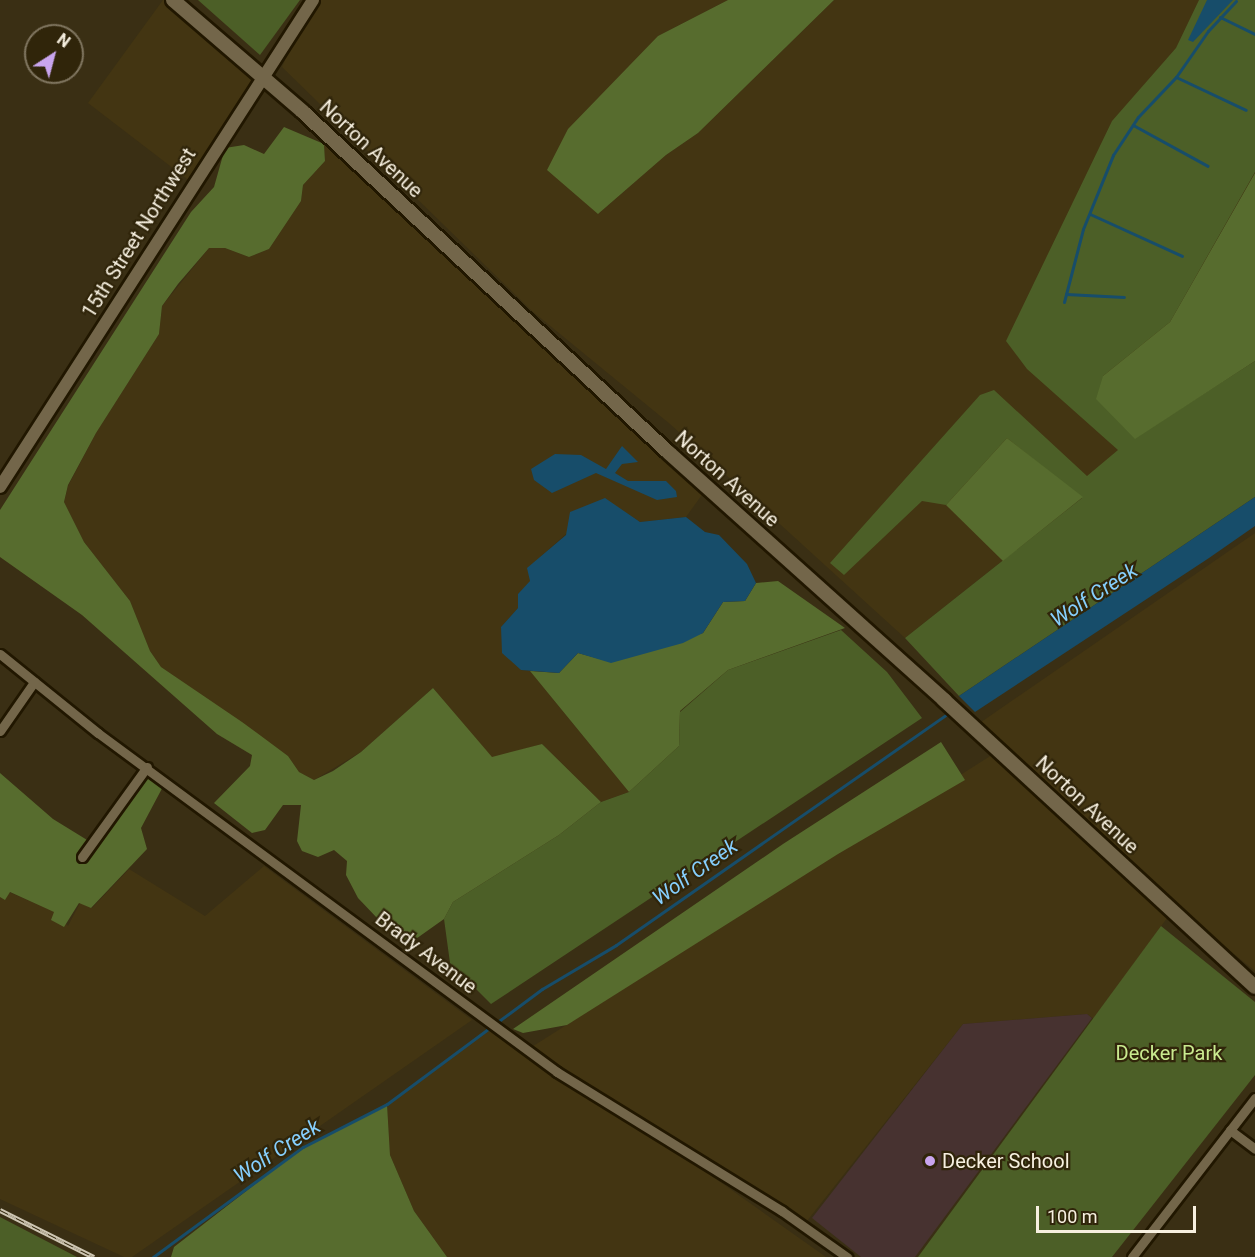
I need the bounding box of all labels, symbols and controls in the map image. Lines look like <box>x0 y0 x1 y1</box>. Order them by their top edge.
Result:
north arrow <box>24 24 84 84</box>
text: N <box>54 30 74 52</box>
street label: Norton Avenue <box>315 95 427 203</box>
street label: 15th Street Northwest <box>77 144 201 322</box>
street label: Norton Avenue <box>670 426 784 532</box>
water label: Wolf Creek <box>1046 558 1142 632</box>
street label: Norton Avenue <box>1031 751 1143 859</box>
water label: Wolf Creek <box>647 833 743 911</box>
street label: Brady Avenue <box>371 907 481 999</box>
park label: Decker Park <box>1116 1041 1222 1065</box>
water label: Wolf Creek <box>229 1114 325 1188</box>
place label: Decker School <box>942 1149 1070 1173</box>
marker: Decker School <box>923 1154 937 1168</box>
scale bar <box>1039 1194 1200 1232</box>
text: 100 m <box>1047 1206 1098 1227</box>

